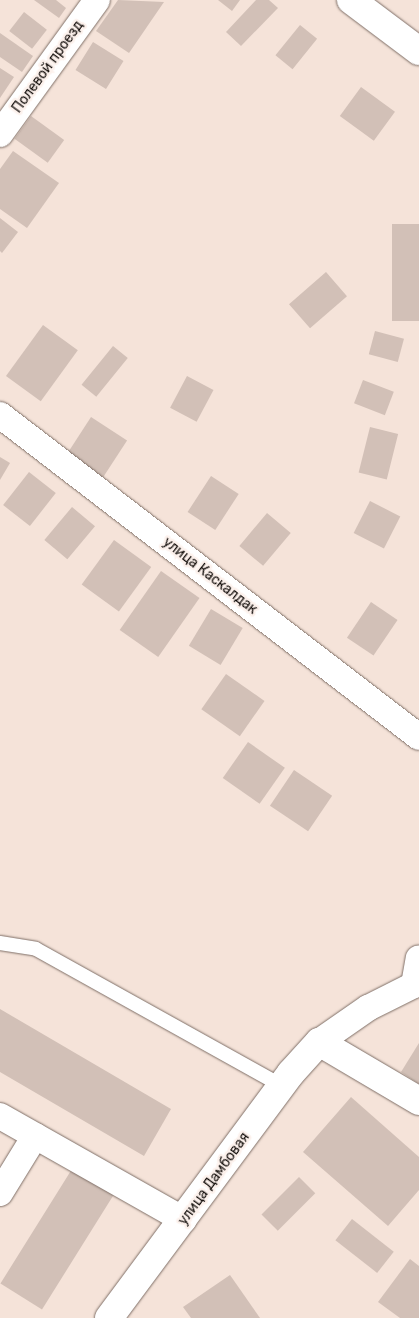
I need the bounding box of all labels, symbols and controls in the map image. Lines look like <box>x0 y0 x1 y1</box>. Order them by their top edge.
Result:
street label: Полевой проезд <box>9 18 87 116</box>
street label: улица Каскалдак <box>159 534 261 618</box>
street label: улица Дамбовая <box>175 1129 253 1229</box>

